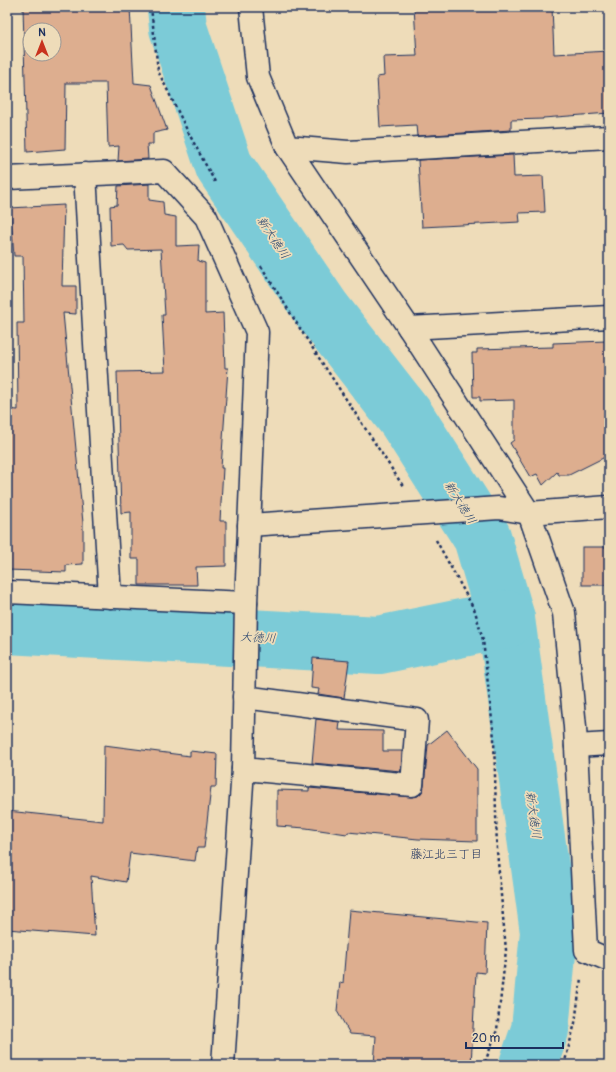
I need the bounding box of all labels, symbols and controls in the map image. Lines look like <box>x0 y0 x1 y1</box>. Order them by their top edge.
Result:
north arrow <box>22 22 62 62</box>
text: N <box>38 26 46 39</box>
water label: 新大徳川 <box>253 214 293 262</box>
water label: 新大徳川 <box>441 479 479 527</box>
water label: 大徳川 <box>240 630 276 646</box>
water label: 新大徳川 <box>522 790 544 840</box>
district label: 藤江北三丁目 <box>410 847 482 862</box>
scale bar <box>466 1024 563 1050</box>
text: 20 m <box>472 1031 501 1046</box>

